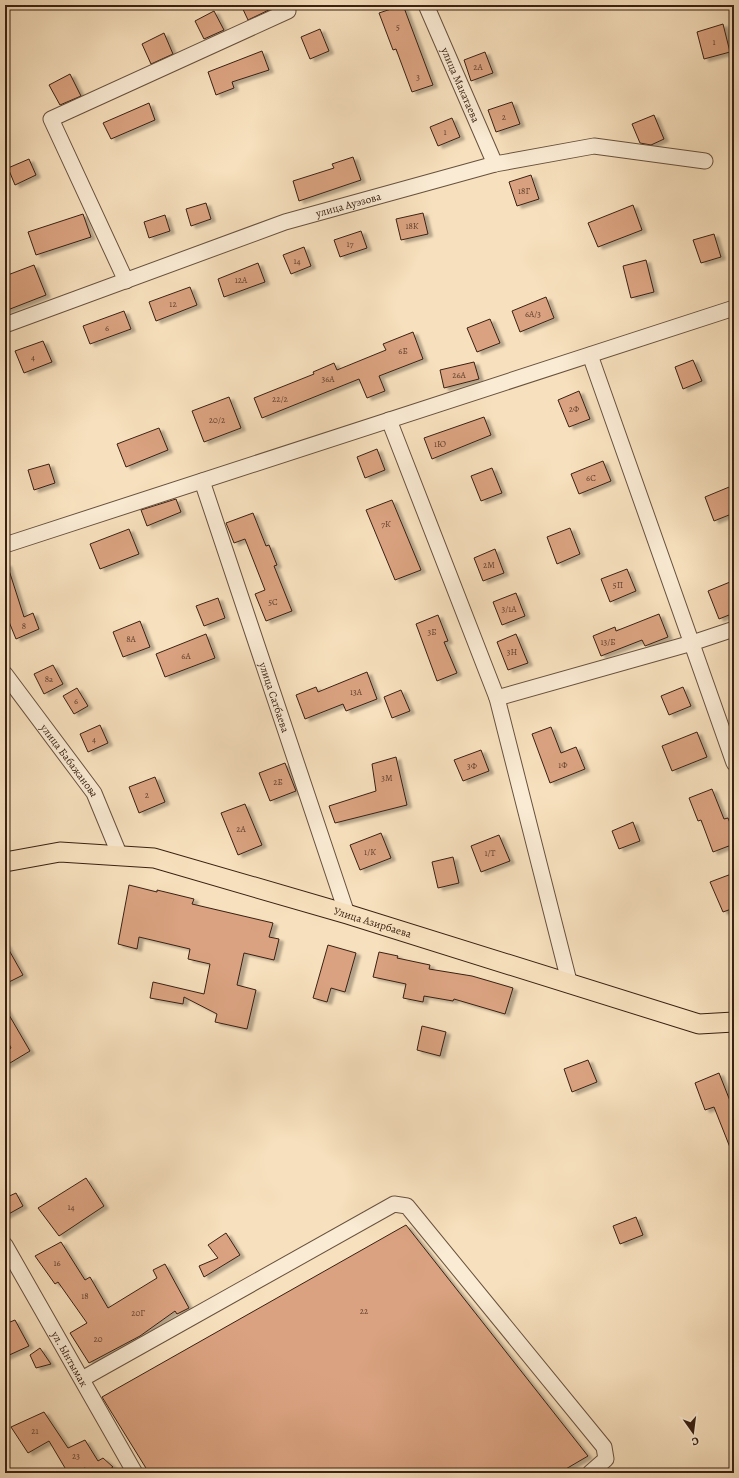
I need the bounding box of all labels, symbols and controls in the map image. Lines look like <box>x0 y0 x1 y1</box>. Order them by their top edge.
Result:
house number: 5 <box>396 21 400 33</box>
house number: 1 <box>712 36 716 48</box>
street label: улица Макатаева <box>437 44 484 126</box>
house number: 2А <box>473 61 484 73</box>
house number: 3 <box>416 71 420 83</box>
house number: 2 <box>502 111 507 123</box>
house number: 1 <box>443 126 447 138</box>
house number: 18Г <box>518 185 530 197</box>
street label: улица Ауэзова <box>313 188 384 221</box>
house number: 18К <box>405 220 419 232</box>
house number: 17 <box>347 238 354 250</box>
house number: 14 <box>293 255 301 267</box>
house number: 12А <box>235 274 248 286</box>
house number: 12 <box>169 298 177 310</box>
house number: 6А/3 <box>525 308 541 320</box>
house number: 6 <box>105 322 109 334</box>
house number: 6Б <box>398 345 408 357</box>
house number: 4 <box>31 351 35 363</box>
house number: 26А <box>452 369 467 381</box>
house number: 36А <box>321 373 335 385</box>
house number: 22/2 <box>272 393 289 405</box>
house number: 2Ф <box>569 403 580 415</box>
house number: 20/2 <box>209 414 226 426</box>
house number: 1Ю <box>434 438 446 450</box>
house number: 6С <box>586 472 596 484</box>
house number: 7К <box>381 518 391 530</box>
house number: 2M <box>483 559 495 571</box>
house number: 5П <box>613 579 623 591</box>
house number: 5С <box>268 596 278 608</box>
house number: 3/1A <box>501 603 517 615</box>
house number: 8 <box>22 620 26 632</box>
house number: 3Б <box>427 626 437 638</box>
house number: 8А <box>126 633 137 645</box>
house number: 13/Б <box>600 636 616 648</box>
house number: 3H <box>507 646 517 658</box>
house number: 6А <box>181 650 191 662</box>
street label: улица Сатбаева <box>255 659 293 735</box>
house number: 8а <box>45 673 54 685</box>
house number: 13А <box>350 686 363 698</box>
house number: 6 <box>74 695 78 707</box>
street label: улица Бабажанова <box>37 720 103 800</box>
house number: 4 <box>92 733 96 745</box>
house number: 1Ф <box>558 759 568 771</box>
house number: 3Ф <box>467 760 478 772</box>
house number: 3М <box>381 772 393 784</box>
house number: 2Б <box>273 776 283 788</box>
house number: 2 <box>145 789 150 801</box>
house number: 2А <box>236 823 247 835</box>
house number: 1/К <box>364 846 376 858</box>
house number: 1/Т <box>485 847 496 859</box>
street label: Улица Азирбаева <box>332 903 414 941</box>
house number: 14 <box>67 1201 75 1213</box>
house number: 16 <box>53 1257 61 1269</box>
house number: 18 <box>81 1290 89 1302</box>
house number: 22 <box>360 1305 369 1317</box>
house number: 20Г <box>131 1307 145 1319</box>
street label: ул. Ынтымак <box>48 1327 92 1390</box>
house number: 20 <box>93 1333 103 1345</box>
north arrow <box>673 1412 713 1452</box>
house number: 21 <box>31 1425 39 1437</box>
text: С <box>690 1433 700 1449</box>
house number: 23 <box>72 1450 80 1462</box>

